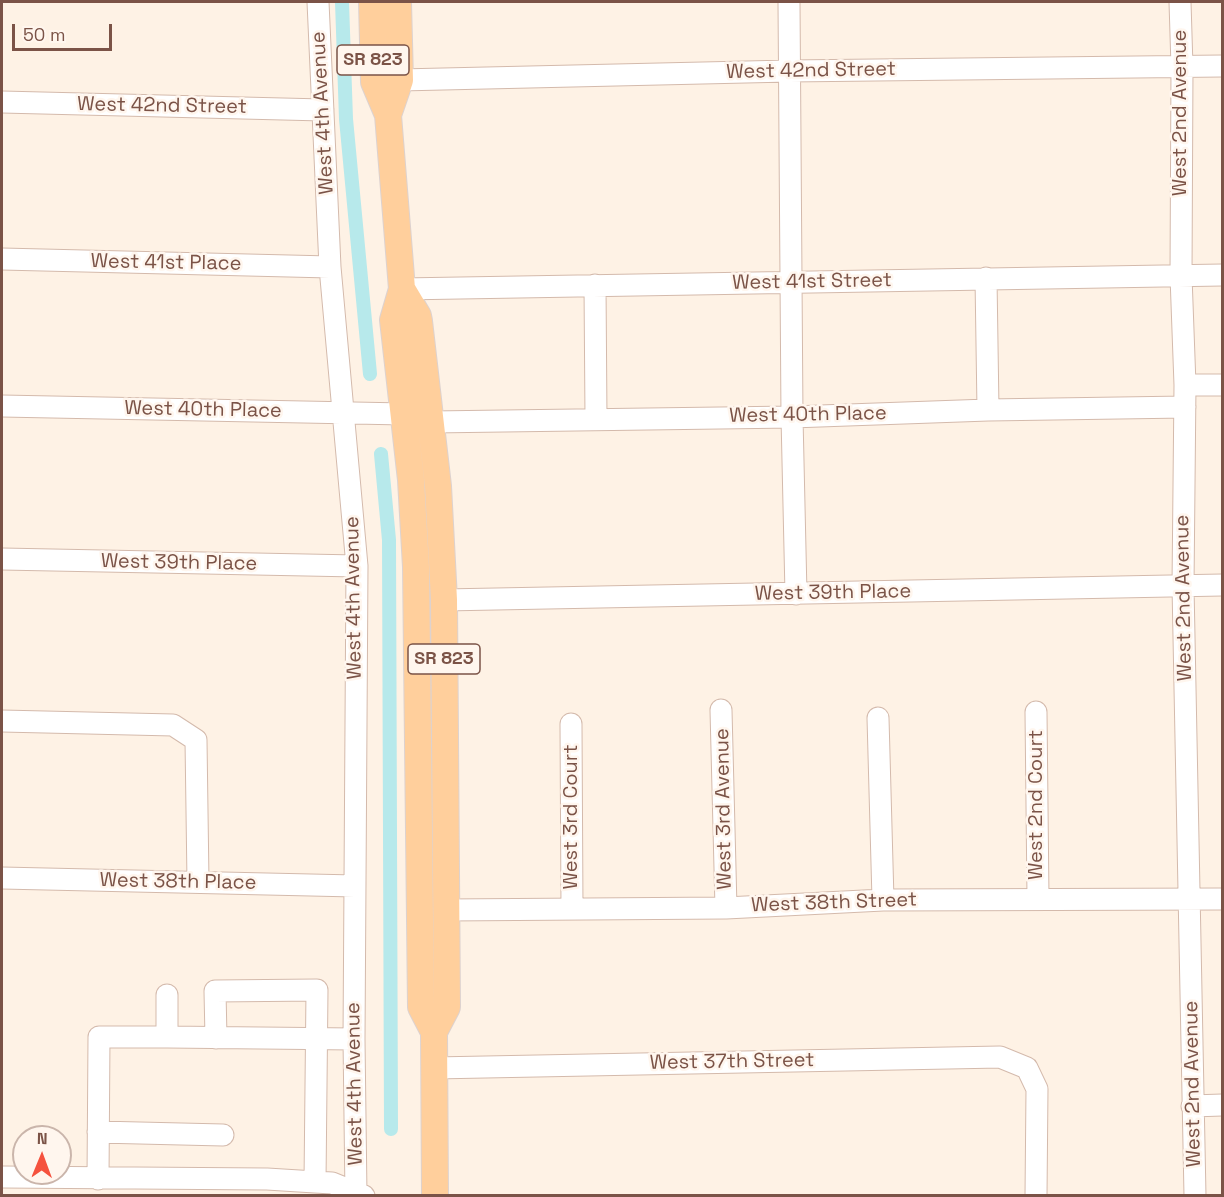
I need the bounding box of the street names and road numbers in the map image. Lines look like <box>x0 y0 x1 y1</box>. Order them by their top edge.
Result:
street label: West 2nd Avenue <box>1169 30 1193 196</box>
street label: West 4th Avenue <box>307 31 339 195</box>
road number: SR 823 <box>337 45 409 75</box>
street label: West 42nd Street <box>726 58 896 84</box>
street label: West 42nd Street <box>77 93 247 119</box>
street label: West 41st Place <box>90 250 242 276</box>
street label: West 41st Street <box>732 269 892 295</box>
street label: West 40th Place <box>124 397 282 423</box>
street label: West 40th Place <box>729 402 887 428</box>
street label: West 2nd Avenue <box>1171 514 1197 682</box>
street label: West 4th Avenue <box>341 516 367 680</box>
street label: West 39th Place <box>101 550 257 576</box>
street label: West 39th Place <box>755 580 911 606</box>
road number: SR 823 <box>408 644 480 674</box>
street label: West 3rd Avenue <box>711 728 737 890</box>
street label: West 2nd Court <box>1025 730 1049 880</box>
street label: West 3rd Court <box>560 744 584 890</box>
street label: West 38th Place <box>99 869 257 895</box>
street label: West 38th Street <box>751 888 917 918</box>
street label: West 2nd Avenue <box>1180 1000 1206 1168</box>
street label: West 4th Avenue <box>342 1002 368 1166</box>
street label: West 37th Street <box>649 1049 815 1075</box>

